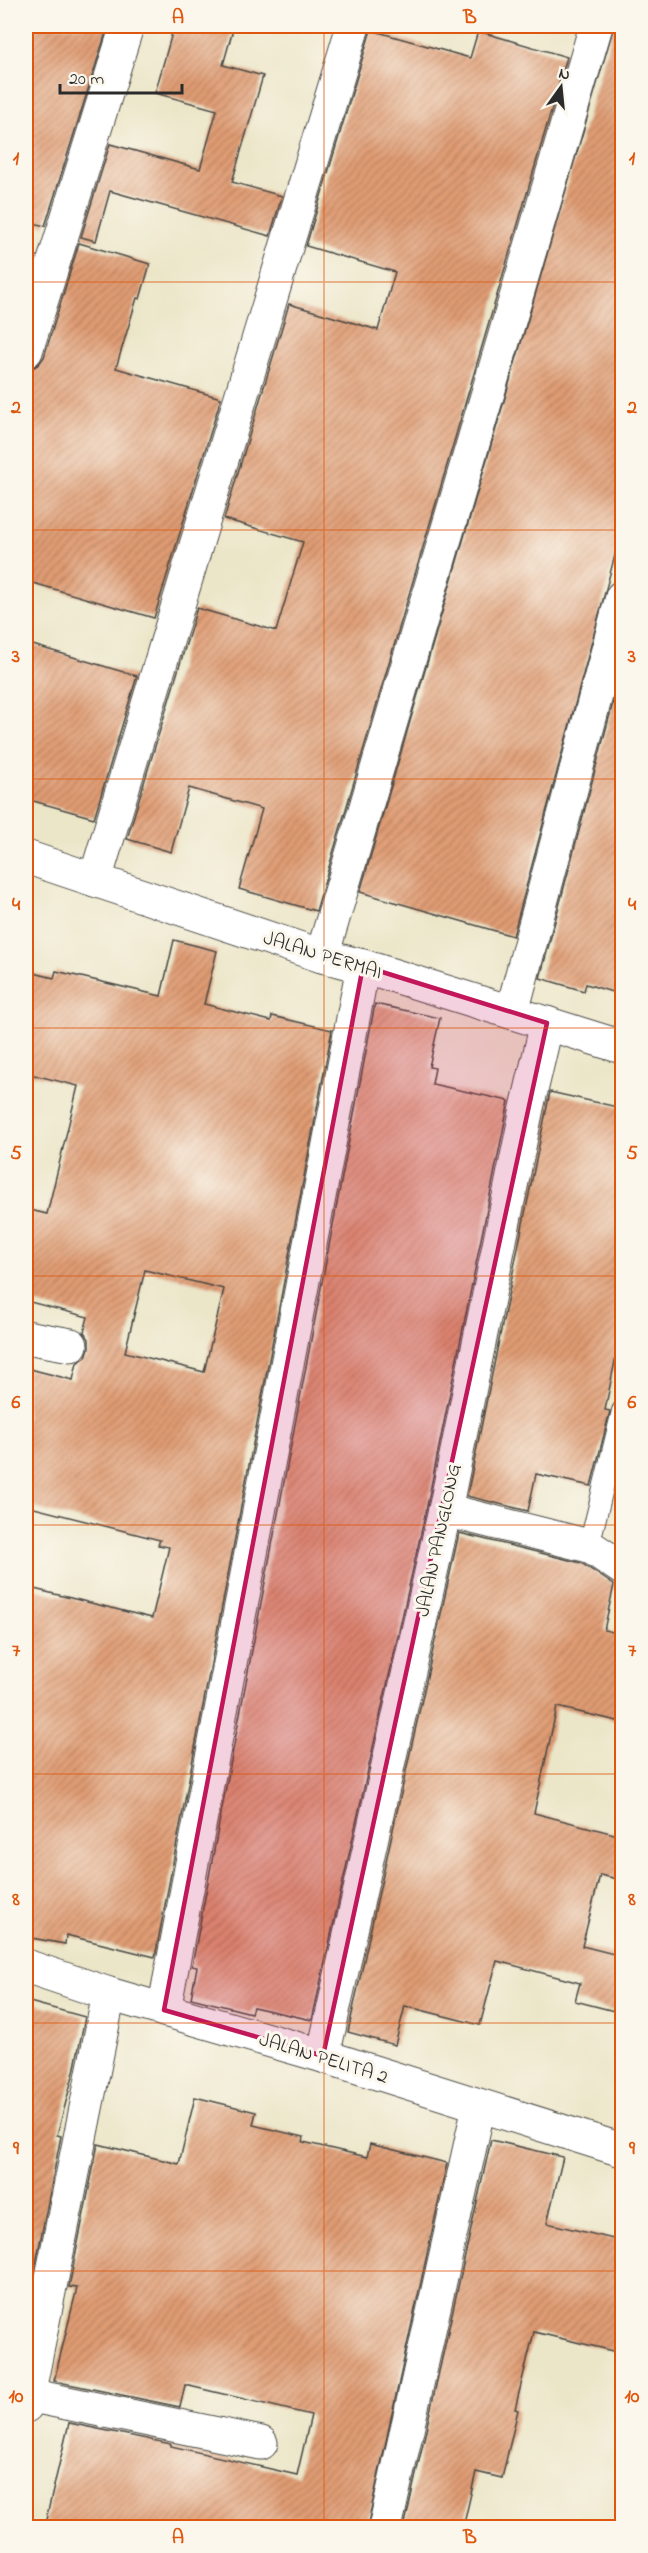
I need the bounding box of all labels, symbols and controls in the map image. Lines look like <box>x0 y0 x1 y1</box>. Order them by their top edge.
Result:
text: A <box>172 4 184 33</box>
text: B <box>462 4 477 33</box>
scale bar <box>60 57 182 95</box>
north arrow <box>531 57 591 117</box>
text: N <box>556 61 573 87</box>
text: 20 m <box>69 67 104 93</box>
text: 1 <box>13 145 20 174</box>
text: 1 <box>629 145 636 174</box>
text: 2 <box>10 394 21 423</box>
text: 2 <box>626 394 637 423</box>
text: 3 <box>11 643 20 672</box>
text: 3 <box>627 643 636 672</box>
text: 4 <box>12 891 21 920</box>
text: 4 <box>628 891 637 920</box>
street label: JALAN PERMAI <box>259 925 385 988</box>
text: 5 <box>10 1140 22 1169</box>
text: 5 <box>626 1140 638 1169</box>
text: 6 <box>12 1389 21 1418</box>
text: 6 <box>628 1389 637 1418</box>
street label: JALAN PANGLONG <box>409 1461 470 1620</box>
text: 7 <box>12 1637 21 1666</box>
text: 7 <box>628 1637 637 1666</box>
text: 8 <box>11 1886 20 1915</box>
text: 8 <box>627 1886 636 1915</box>
street label: JALAN PELITA 2 <box>255 2026 391 2093</box>
text: 9 <box>12 2135 20 2164</box>
text: 9 <box>628 2135 636 2164</box>
text: 10 <box>9 2383 24 2412</box>
text: 10 <box>625 2383 640 2412</box>
text: A <box>172 2524 184 2553</box>
text: B <box>462 2524 477 2553</box>

